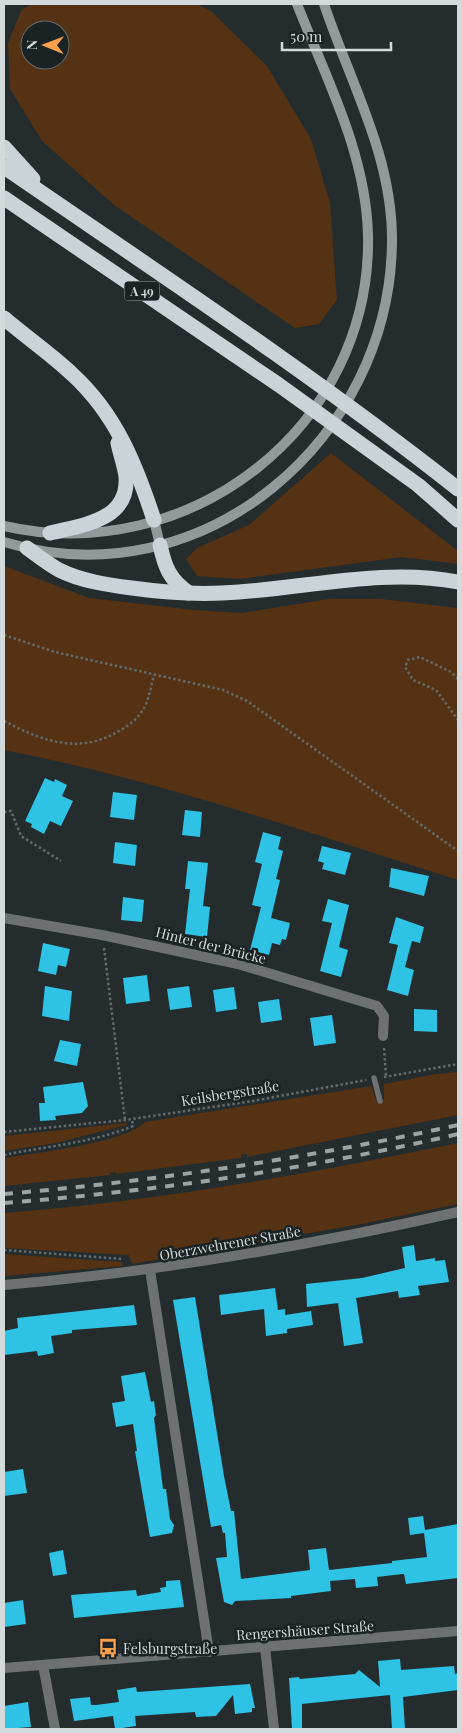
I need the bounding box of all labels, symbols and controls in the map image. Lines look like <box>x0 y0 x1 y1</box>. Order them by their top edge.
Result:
north arrow <box>20 20 70 70</box>
scale bar <box>282 20 391 52</box>
text: 50 m <box>290 26 323 46</box>
text: N <box>22 40 41 50</box>
road number: A 49 <box>124 282 160 300</box>
street label: Hinter der Brücke <box>154 922 268 968</box>
street label: Keilsbergstraße <box>180 1076 280 1110</box>
street label: Oberzwehrener Straße <box>158 1221 302 1265</box>
street label: Rengershäuser Straße <box>235 1616 375 1644</box>
bus stop icon: Felsburgstraße <box>97 1637 119 1659</box>
place label: Felsburgstraße <box>123 1639 217 1658</box>

